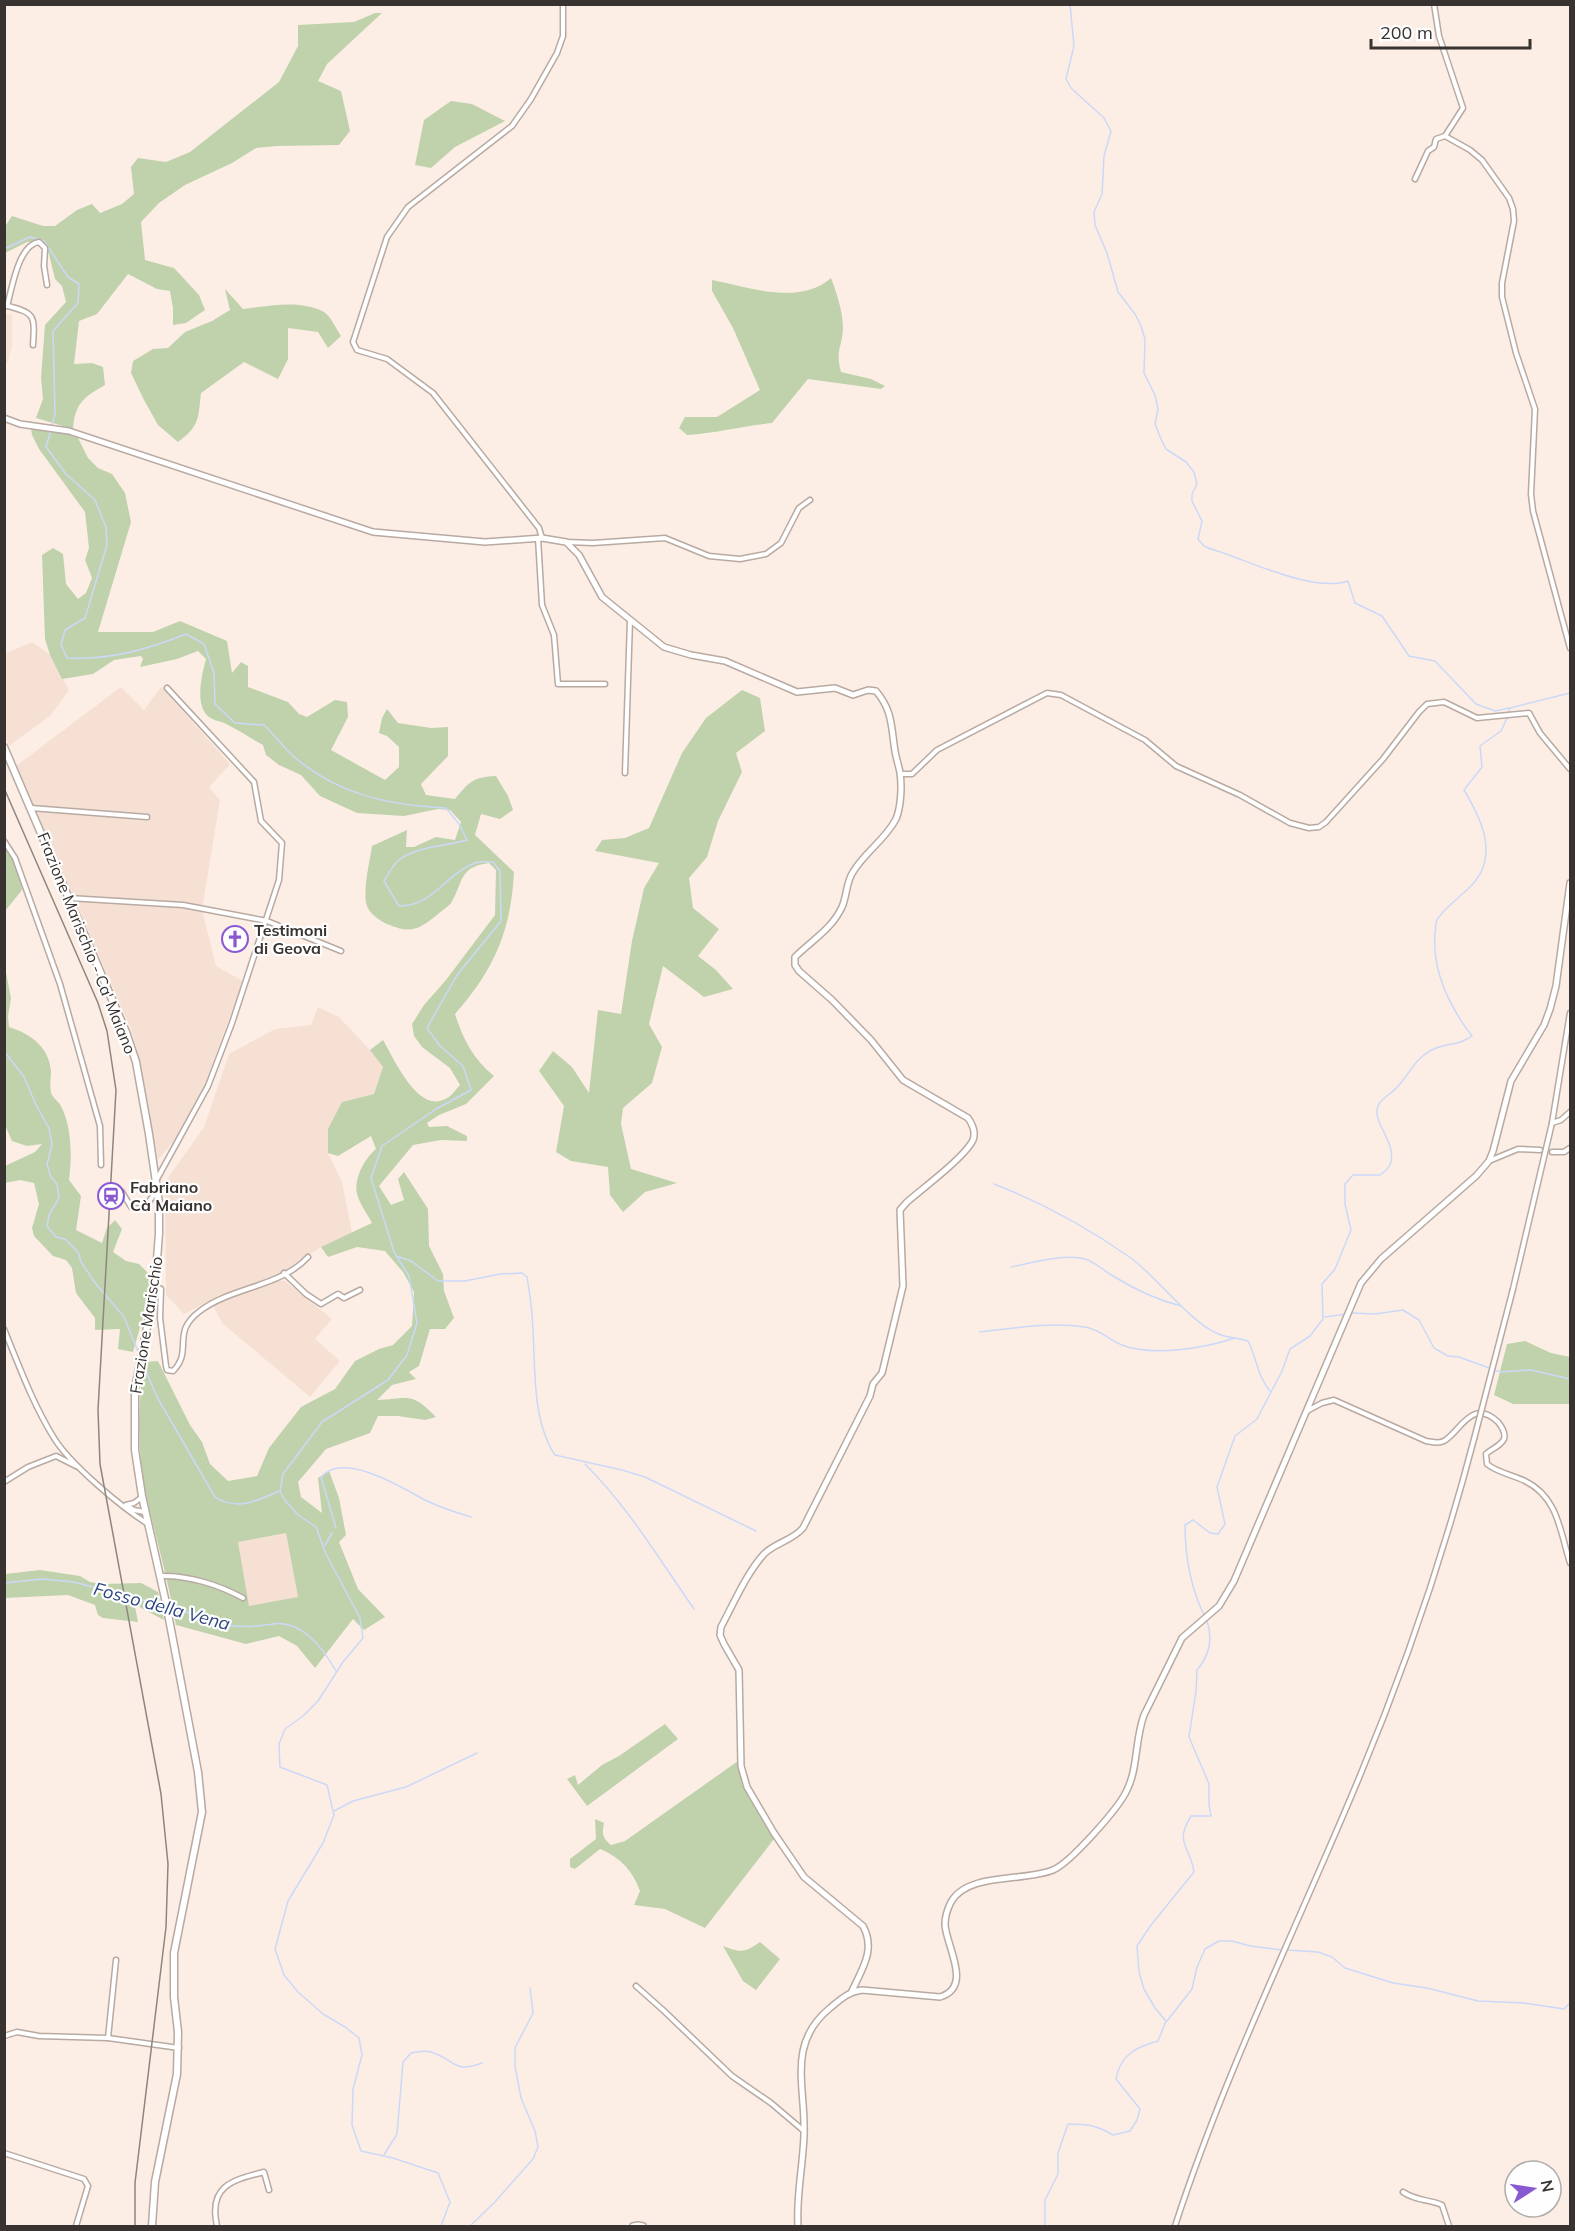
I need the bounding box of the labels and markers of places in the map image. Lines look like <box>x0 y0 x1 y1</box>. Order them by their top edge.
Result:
place label: Testimoni di Geova <box>254 920 327 958</box>
church icon: Testimoni di Geova <box>220 924 250 954</box>
place label: Fabriano Cà Maiano <box>130 1177 212 1215</box>
station icon: Fabriano Cà Maiano <box>96 1181 126 1211</box>

